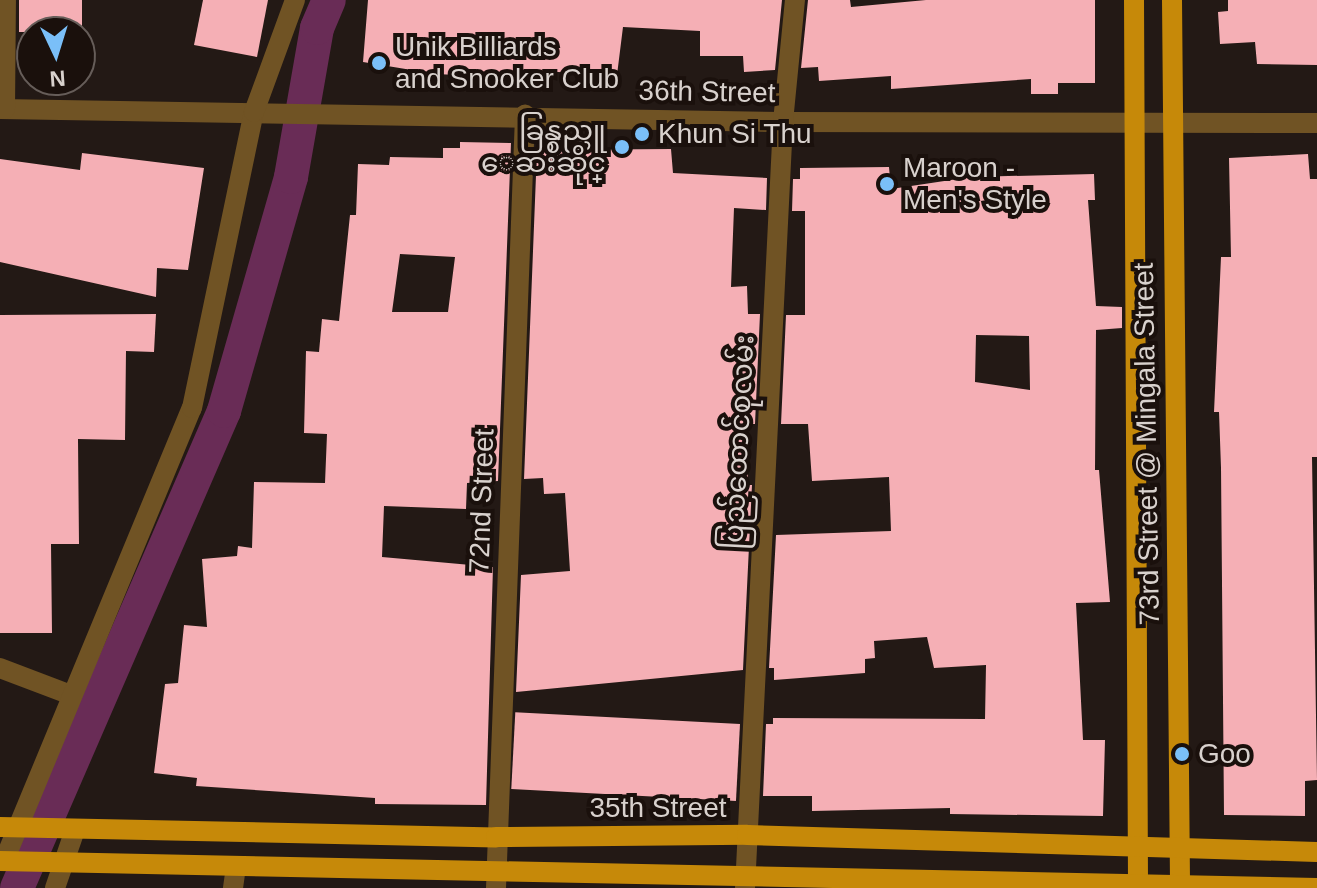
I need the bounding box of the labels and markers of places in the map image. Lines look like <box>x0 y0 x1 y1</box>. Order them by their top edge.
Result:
place label: Unik Billiards and Snooker Club <box>395 30 619 96</box>
marker: Unik Billiards and Snooker Club <box>370 54 388 72</box>
place label: ခြန္စည္သူ ေဆးဆိုင္ <box>481 114 606 180</box>
place label: Khun Si Thu <box>658 117 812 151</box>
marker: Khun Si Thu <box>633 125 651 143</box>
marker: ခြန္စည္သူ ေဆးဆိုင္ <box>613 138 631 156</box>
place label: Maroon - Men's Style <box>903 151 1047 217</box>
marker: Maroon - Men's Style <box>878 175 896 193</box>
place label: Goo <box>1198 737 1251 771</box>
marker: Goo <box>1173 745 1191 763</box>

